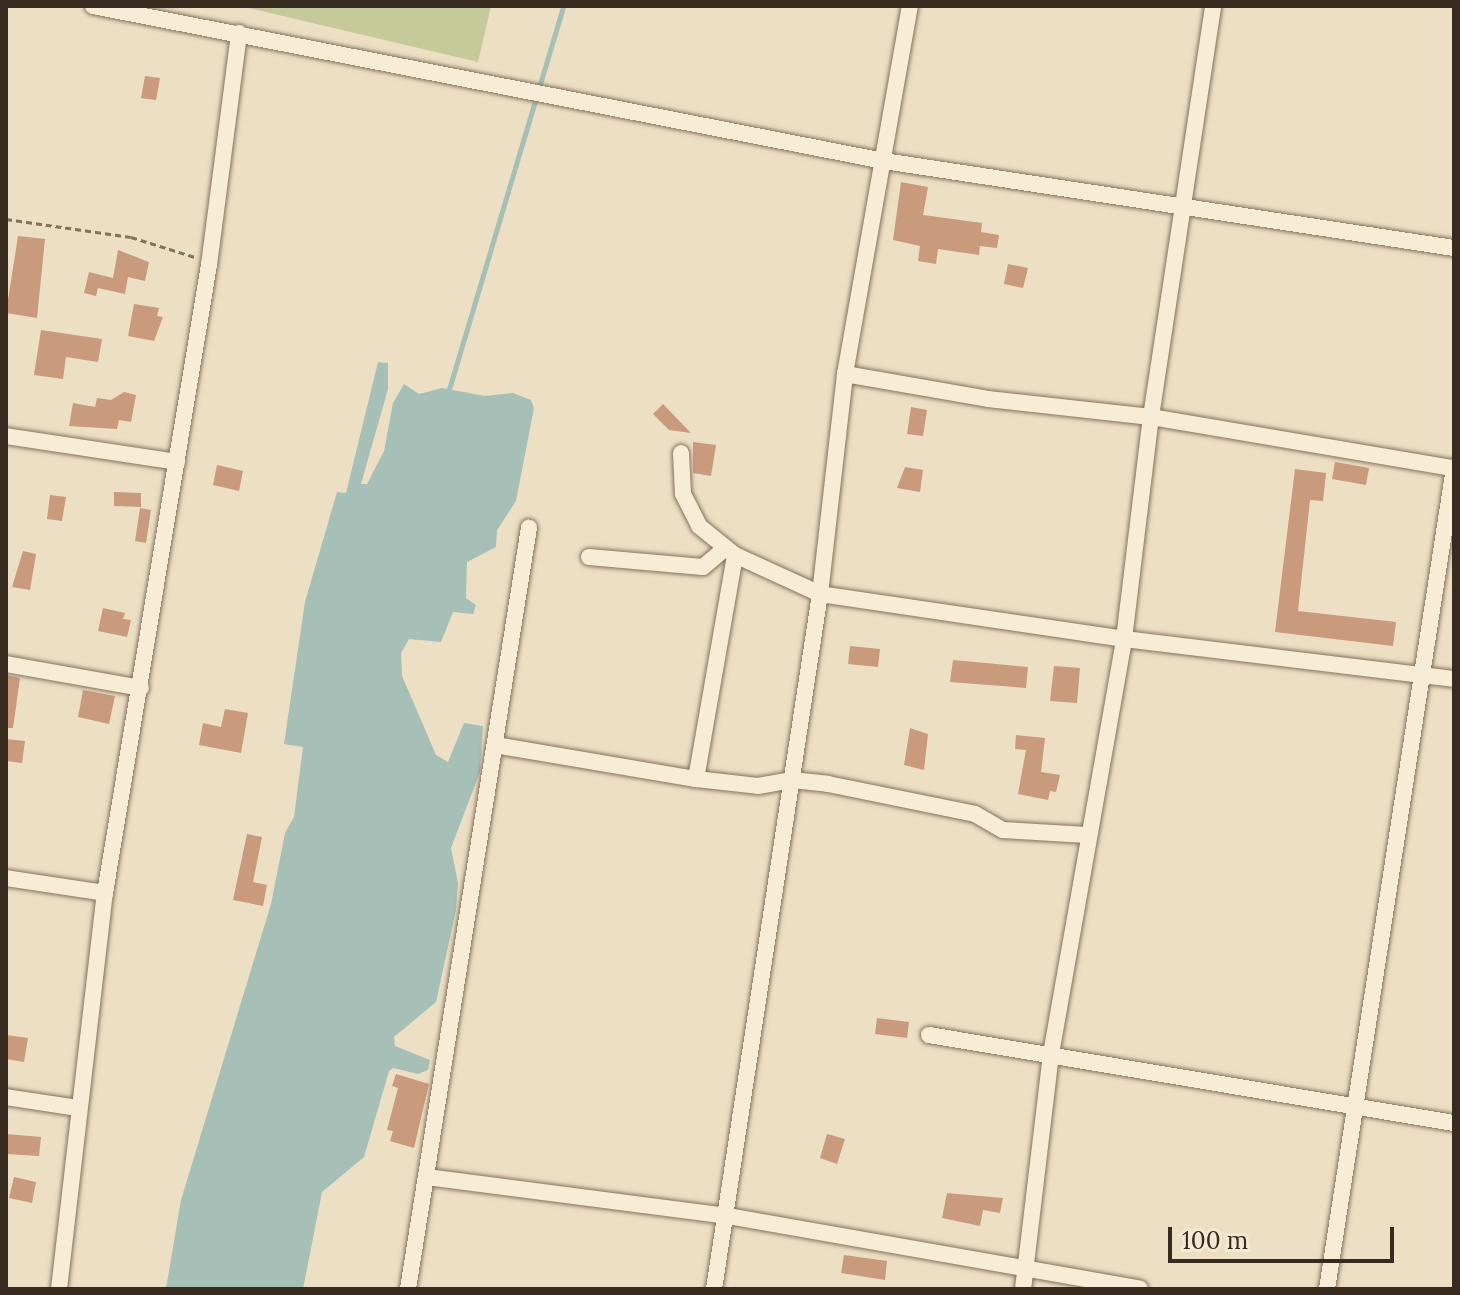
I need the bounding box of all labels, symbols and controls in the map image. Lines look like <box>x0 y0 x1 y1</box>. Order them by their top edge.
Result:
scale bar <box>1172 1211 1398 1261</box>
text: 100 m <box>1182 1225 1248 1256</box>

